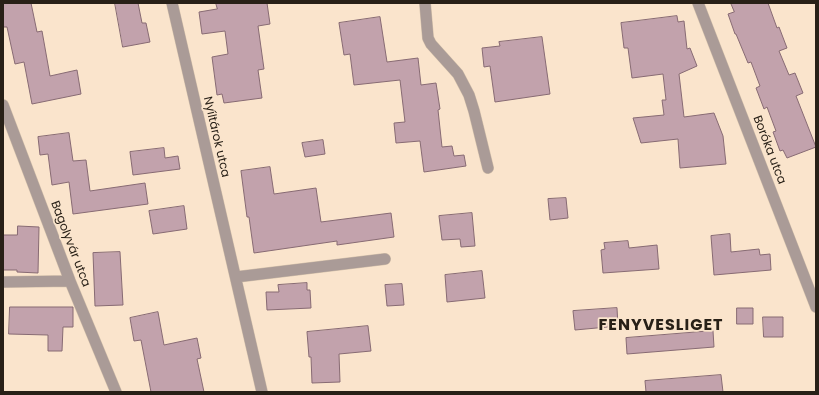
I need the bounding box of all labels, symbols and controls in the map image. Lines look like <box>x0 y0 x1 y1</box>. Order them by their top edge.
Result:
street label: Nyíltárok utca <box>200 95 232 179</box>
street label: Boróka utca <box>749 114 789 186</box>
street label: Bagolyvár utca <box>47 199 93 289</box>
district label: FENYVESLIGET <box>598 316 724 336</box>

